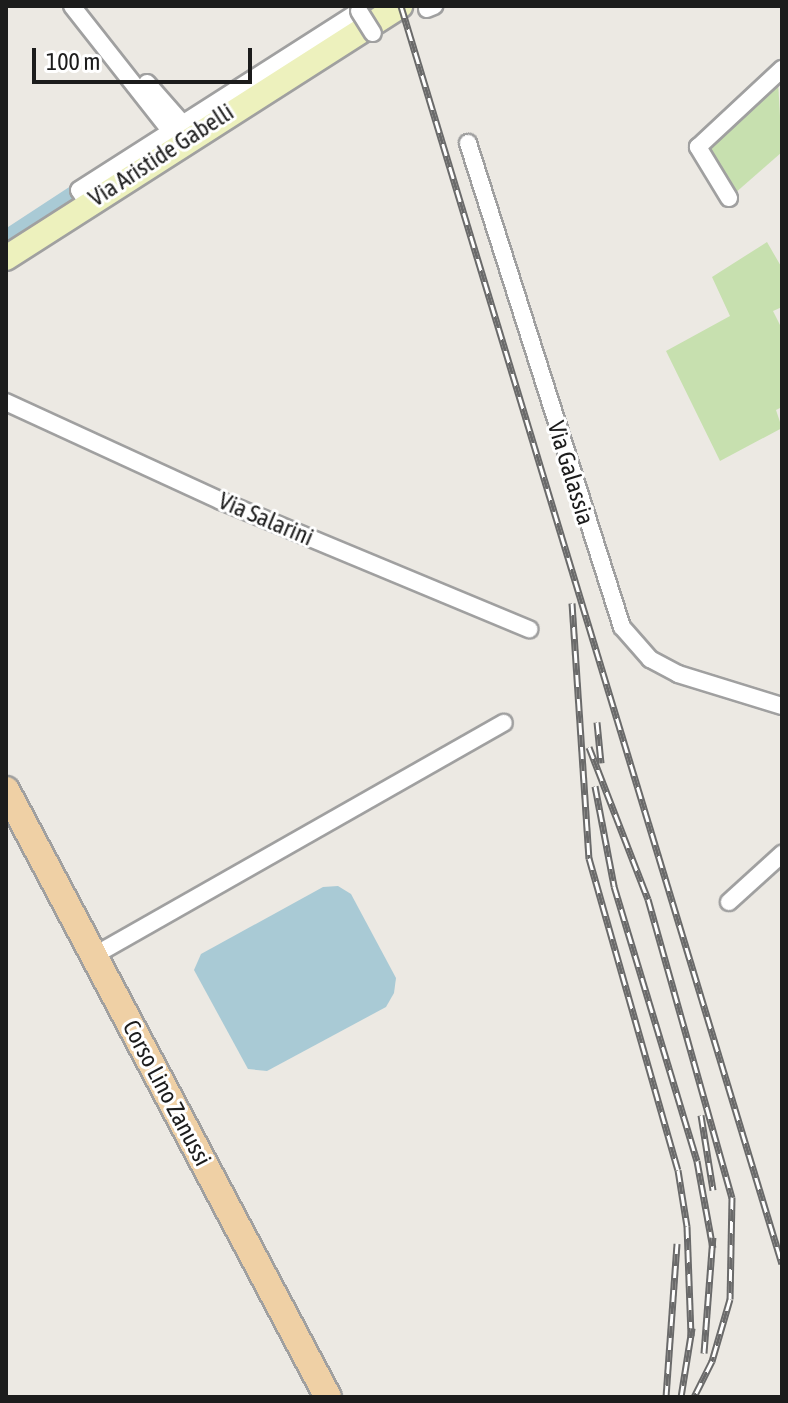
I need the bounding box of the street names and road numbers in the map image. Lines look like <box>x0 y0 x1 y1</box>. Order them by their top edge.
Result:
street label: Via Aristide Gabelli <box>83 97 239 213</box>
street label: Via Galassia <box>542 418 600 528</box>
street label: Via Salarini <box>214 486 318 552</box>
street label: Corso Lino Zanussi <box>117 1015 217 1171</box>

